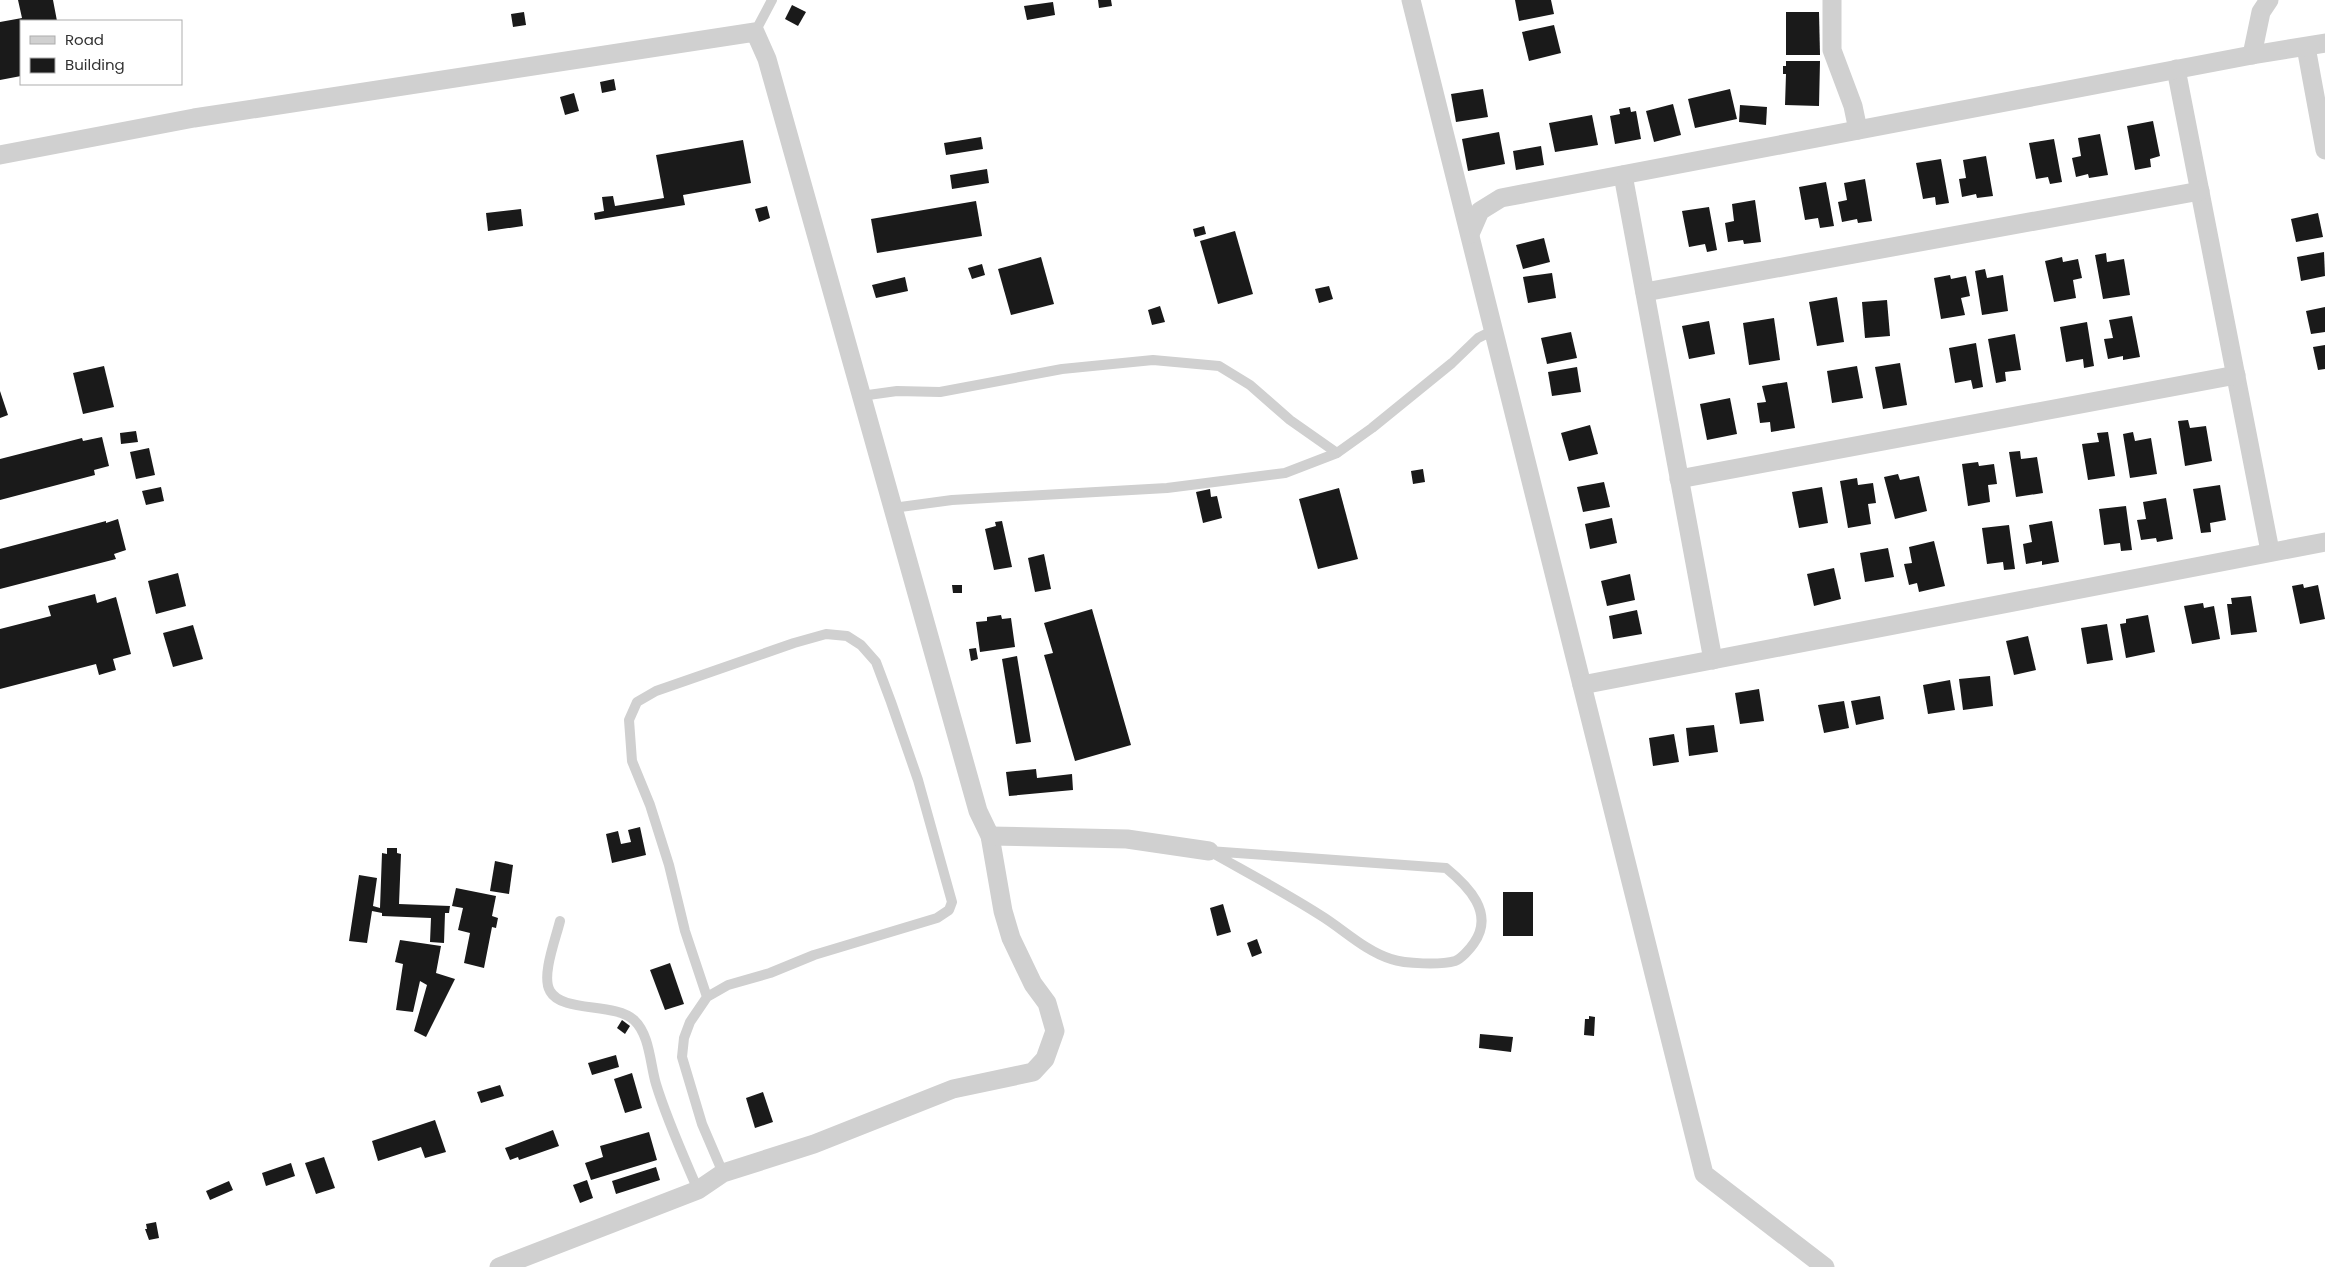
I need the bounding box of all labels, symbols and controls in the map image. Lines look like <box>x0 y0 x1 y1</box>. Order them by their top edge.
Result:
legend <box>20 20 182 85</box>
text: Road <box>65 29 104 50</box>
text: Building <box>65 54 125 75</box>

